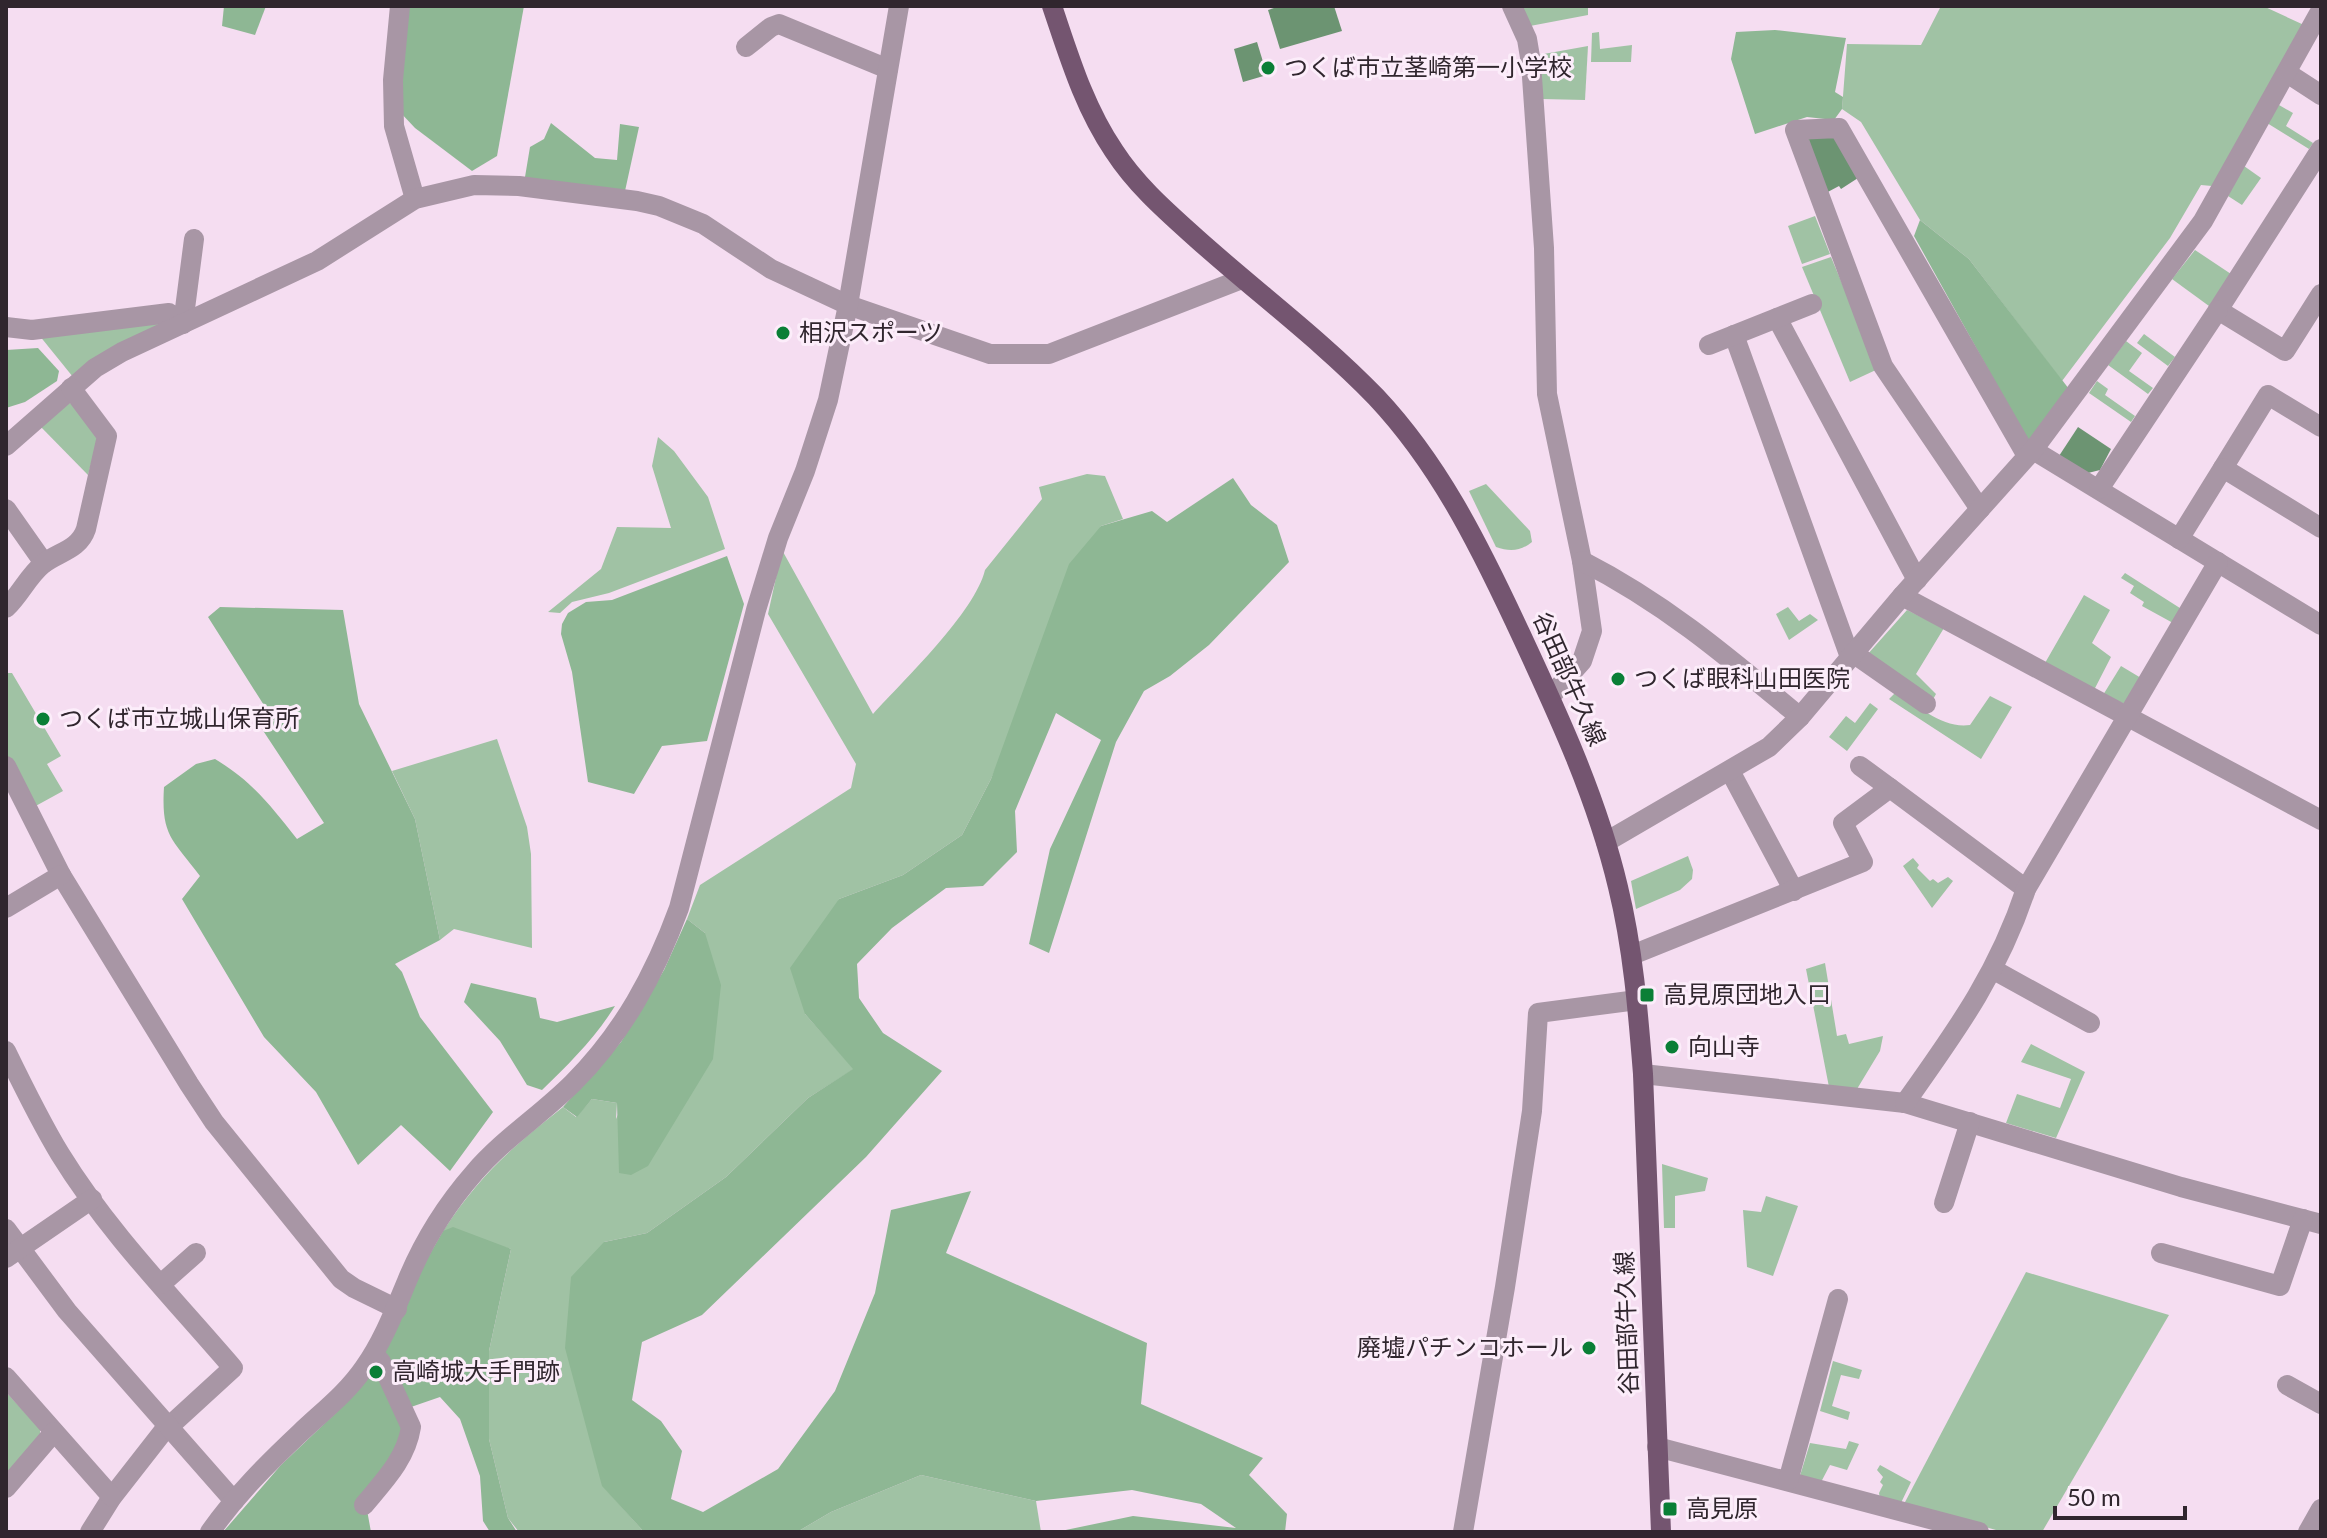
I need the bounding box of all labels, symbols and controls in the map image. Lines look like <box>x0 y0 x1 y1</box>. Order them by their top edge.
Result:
place label: つくば市立茎崎第一小学校 <box>1284 52 1572 81</box>
marker: つくば市立茎崎第一小学校 <box>1259 59 1277 77</box>
place label: 相沢スポーツ <box>799 317 943 346</box>
marker: 相沢スポーツ <box>774 324 792 342</box>
street label: 谷田部牛久線 <box>1528 607 1613 750</box>
place label: つくば眼科山田医院 <box>1634 663 1850 692</box>
marker: つくば眼科山田医院 <box>1609 670 1627 688</box>
place label: つくば市立城山保育所 <box>59 703 299 732</box>
marker: つくば市立城山保育所 <box>34 710 52 728</box>
place label: 高見原団地入口 <box>1663 979 1831 1008</box>
marker: 高見原団地入口 <box>1638 986 1656 1004</box>
place label: 向山寺 <box>1688 1031 1760 1060</box>
marker: 向山寺 <box>1663 1038 1681 1056</box>
street label: 谷田部牛久線 <box>1608 1251 1643 1396</box>
place label: 廃墟パチンコホール <box>1357 1332 1573 1361</box>
marker: 廃墟パチンコホール <box>1580 1339 1598 1357</box>
place label: 高崎城大手門跡 <box>392 1356 560 1385</box>
marker: 高崎城大手門跡 <box>367 1363 385 1381</box>
scale bar <box>2055 1470 2185 1520</box>
text: 50 m <box>2067 1482 2121 1511</box>
place label: 高見原 <box>1686 1493 1758 1522</box>
marker: 高見原 <box>1661 1500 1679 1518</box>

